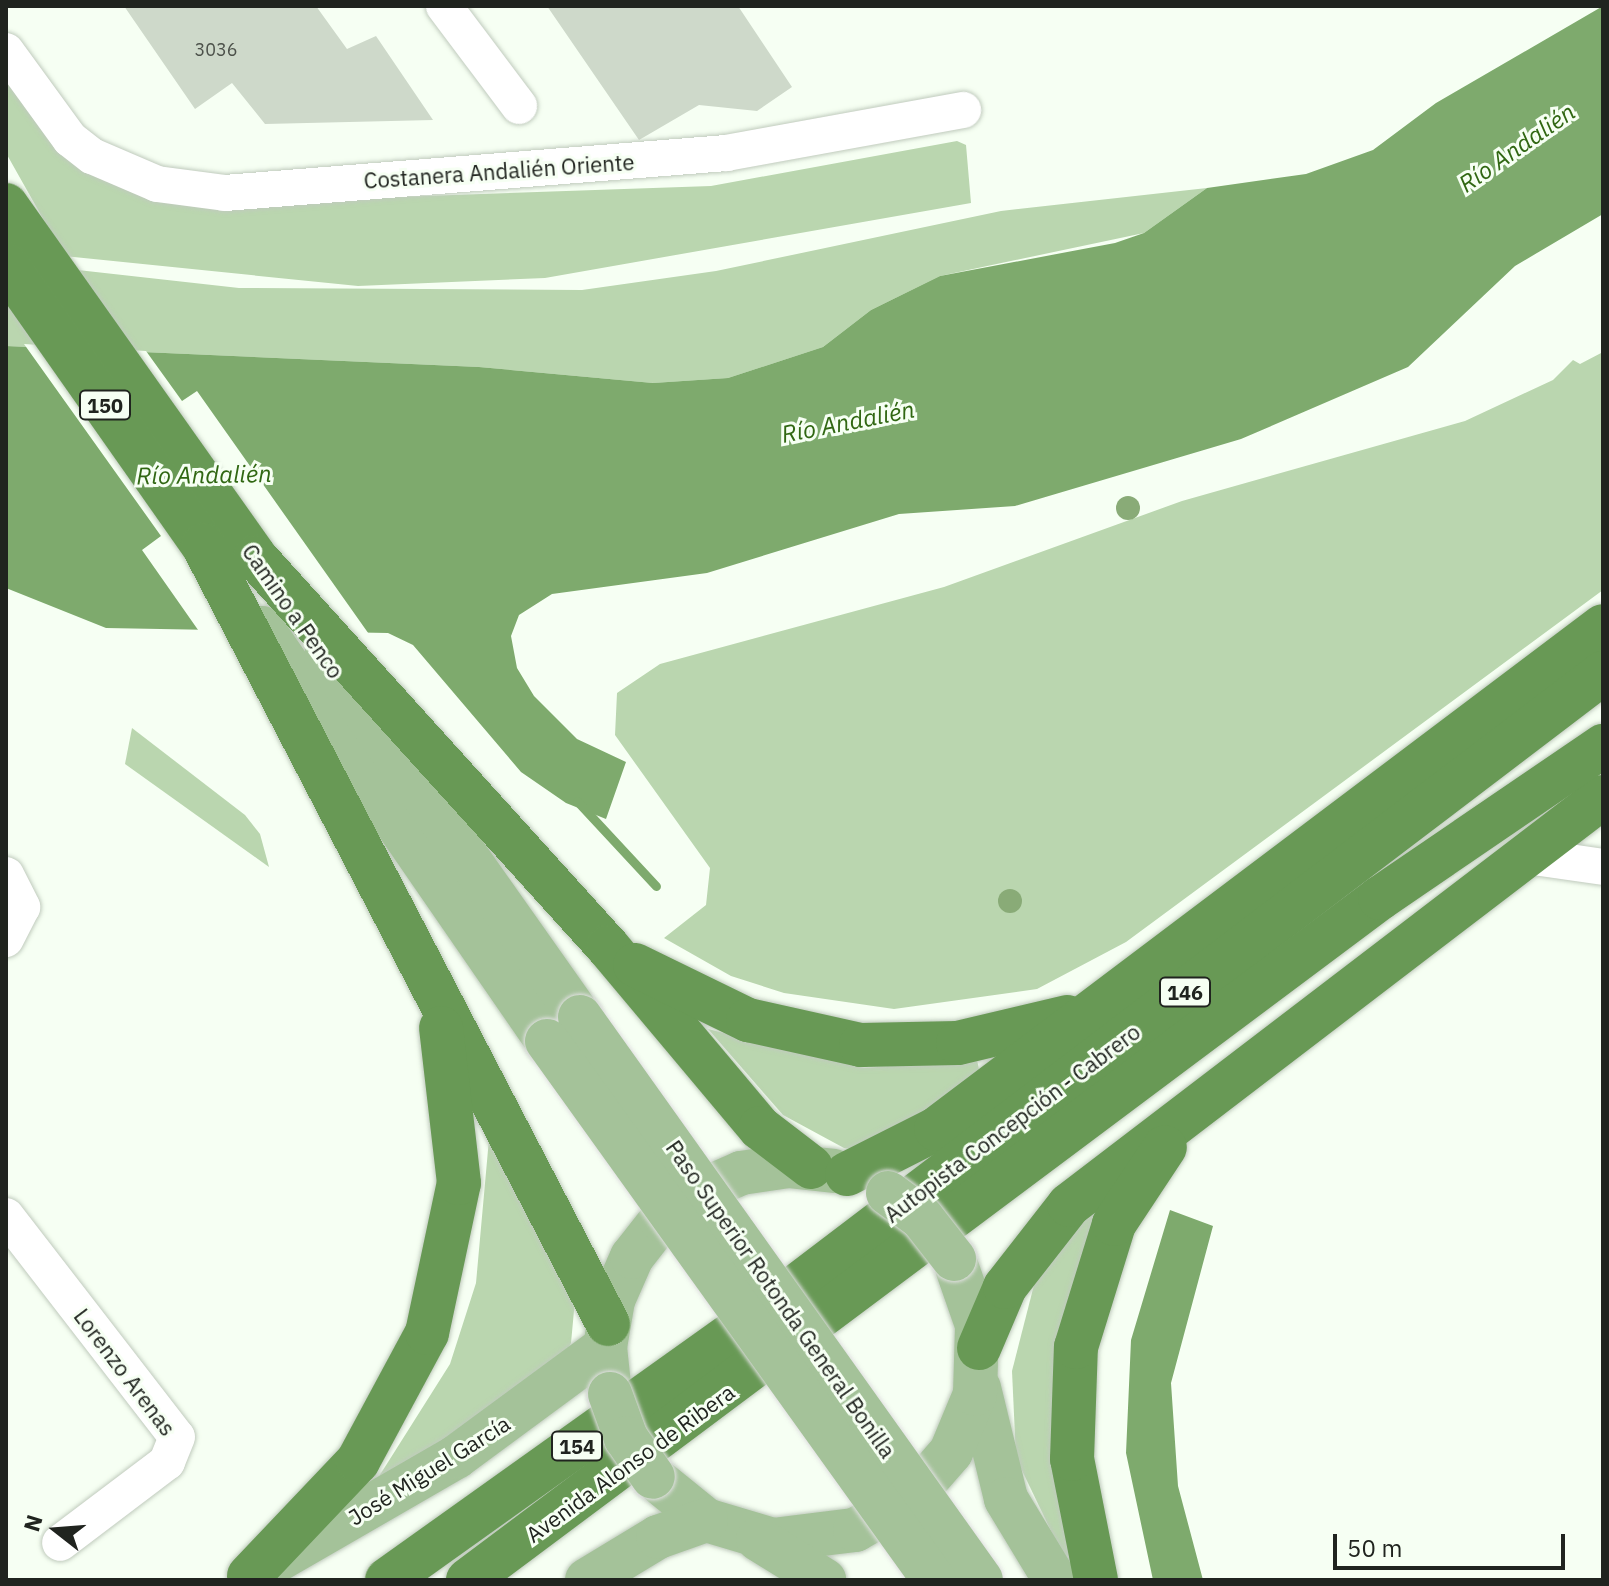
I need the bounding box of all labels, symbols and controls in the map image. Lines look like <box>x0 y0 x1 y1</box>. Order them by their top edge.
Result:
house number: 3036 <box>194 39 238 61</box>
water label: Río Andalién <box>1453 97 1581 199</box>
street label: Costanera Andalién Oriente <box>363 148 635 194</box>
road number: 150 <box>79 389 131 421</box>
water label: Río Andalién <box>779 395 917 449</box>
water label: Río Andalién <box>136 459 272 491</box>
street label: Camino a Penco <box>237 539 349 683</box>
road number: 146 <box>1159 976 1211 1008</box>
street label: Autopista Concepción - Cabrero <box>879 1018 1145 1228</box>
street label: Paso Superior Rotonda General Bonilla <box>661 1135 901 1463</box>
street label: Lorenzo Arenas <box>69 1303 181 1441</box>
street label: Avenida Alonso de Ribera <box>521 1378 739 1548</box>
street label: José Miguel García <box>343 1410 515 1530</box>
road number: 154 <box>551 1430 603 1462</box>
north arrow <box>16 1490 96 1570</box>
text: N <box>16 1511 49 1535</box>
scale bar <box>1337 1518 1569 1568</box>
text: 50 m <box>1347 1532 1402 1564</box>

